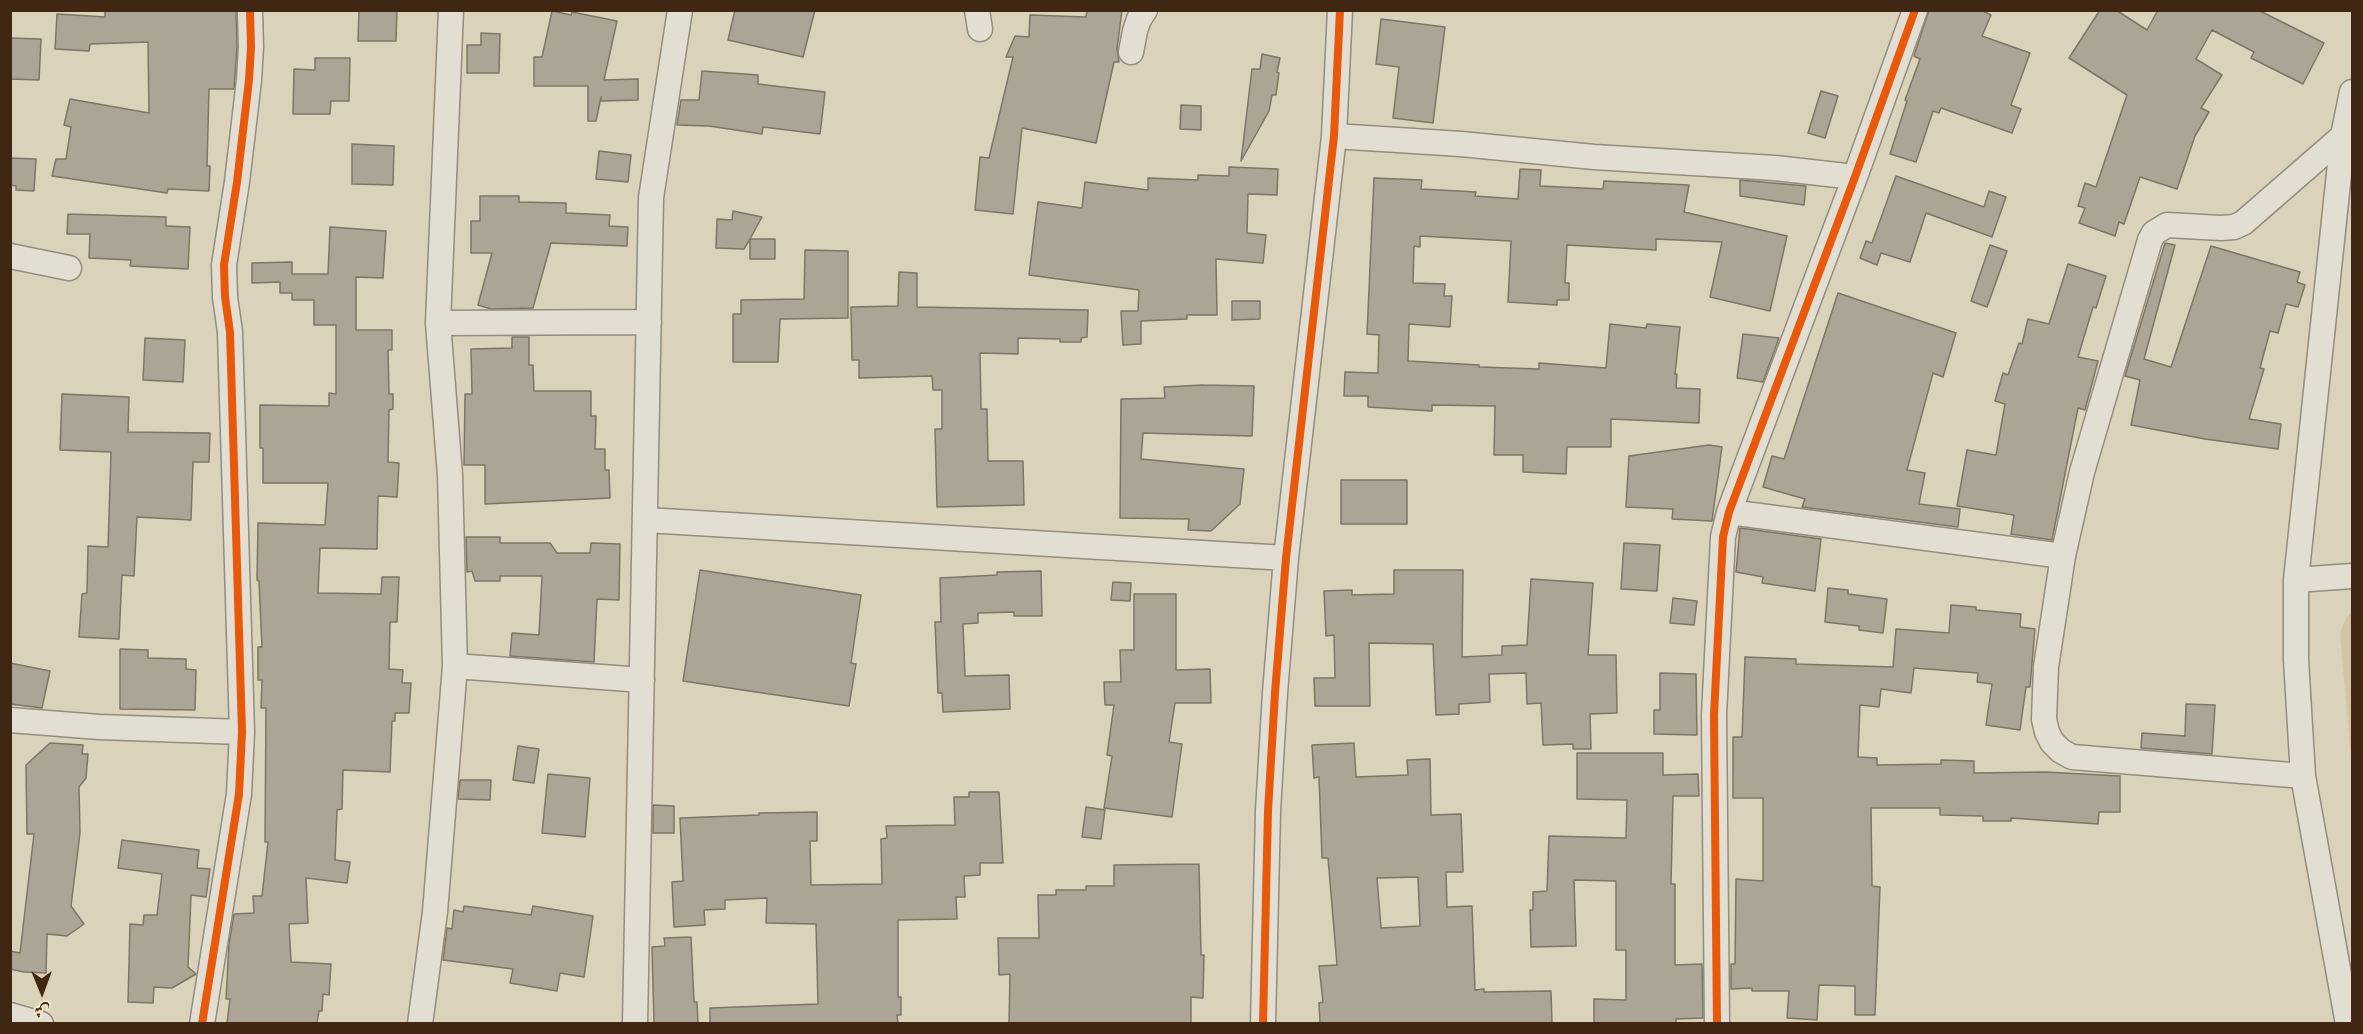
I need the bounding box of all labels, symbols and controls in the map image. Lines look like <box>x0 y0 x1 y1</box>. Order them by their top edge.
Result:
north arrow <box>12 962 72 1022</box>
text: ش <box>34 1000 50 1020</box>

